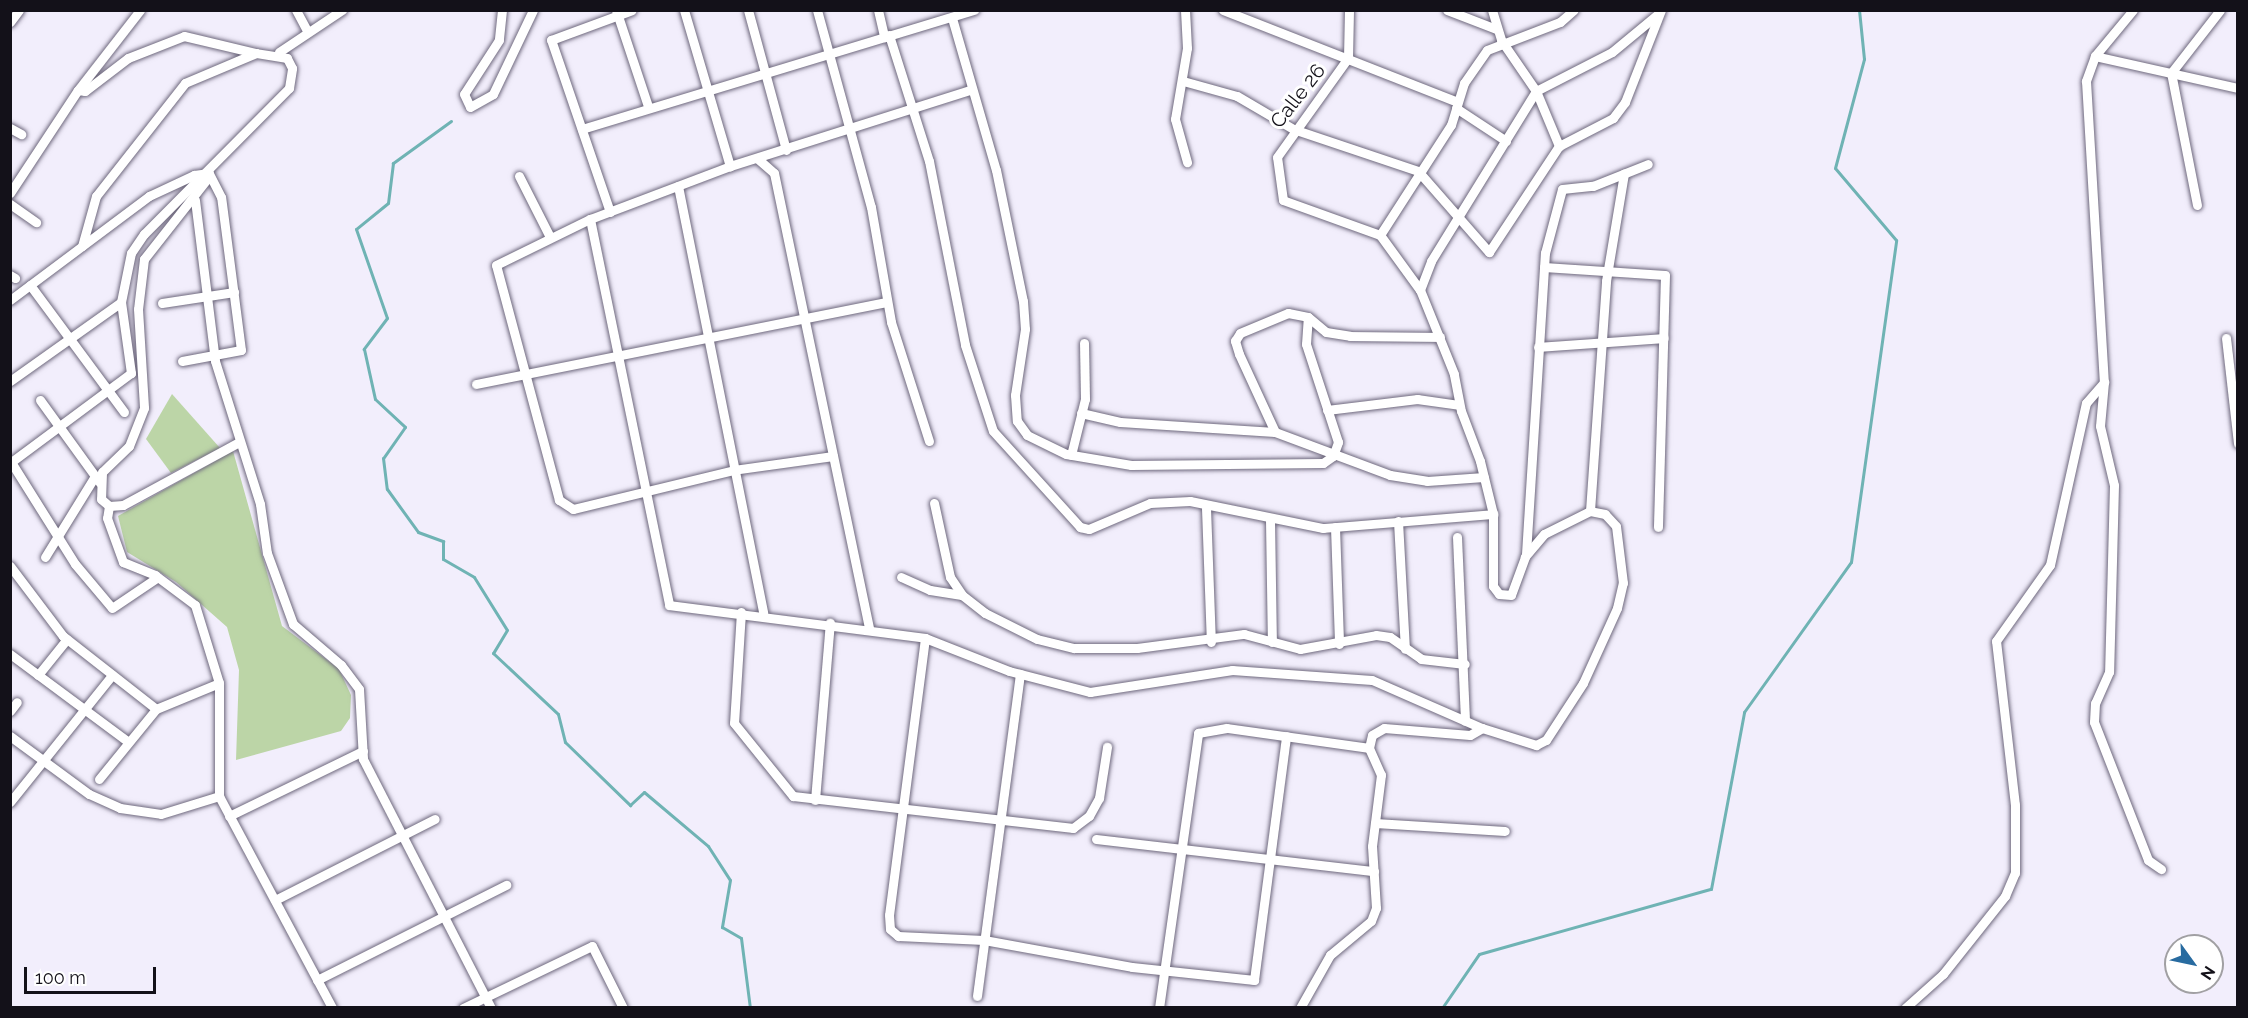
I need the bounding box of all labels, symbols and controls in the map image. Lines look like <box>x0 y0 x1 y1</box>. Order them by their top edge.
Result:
street label: Calle 26 <box>1266 59 1330 133</box>
north arrow <box>2164 934 2224 994</box>
scale bar <box>27 955 159 993</box>
text: N <box>2197 963 2219 983</box>
text: 100 m <box>35 967 86 988</box>

